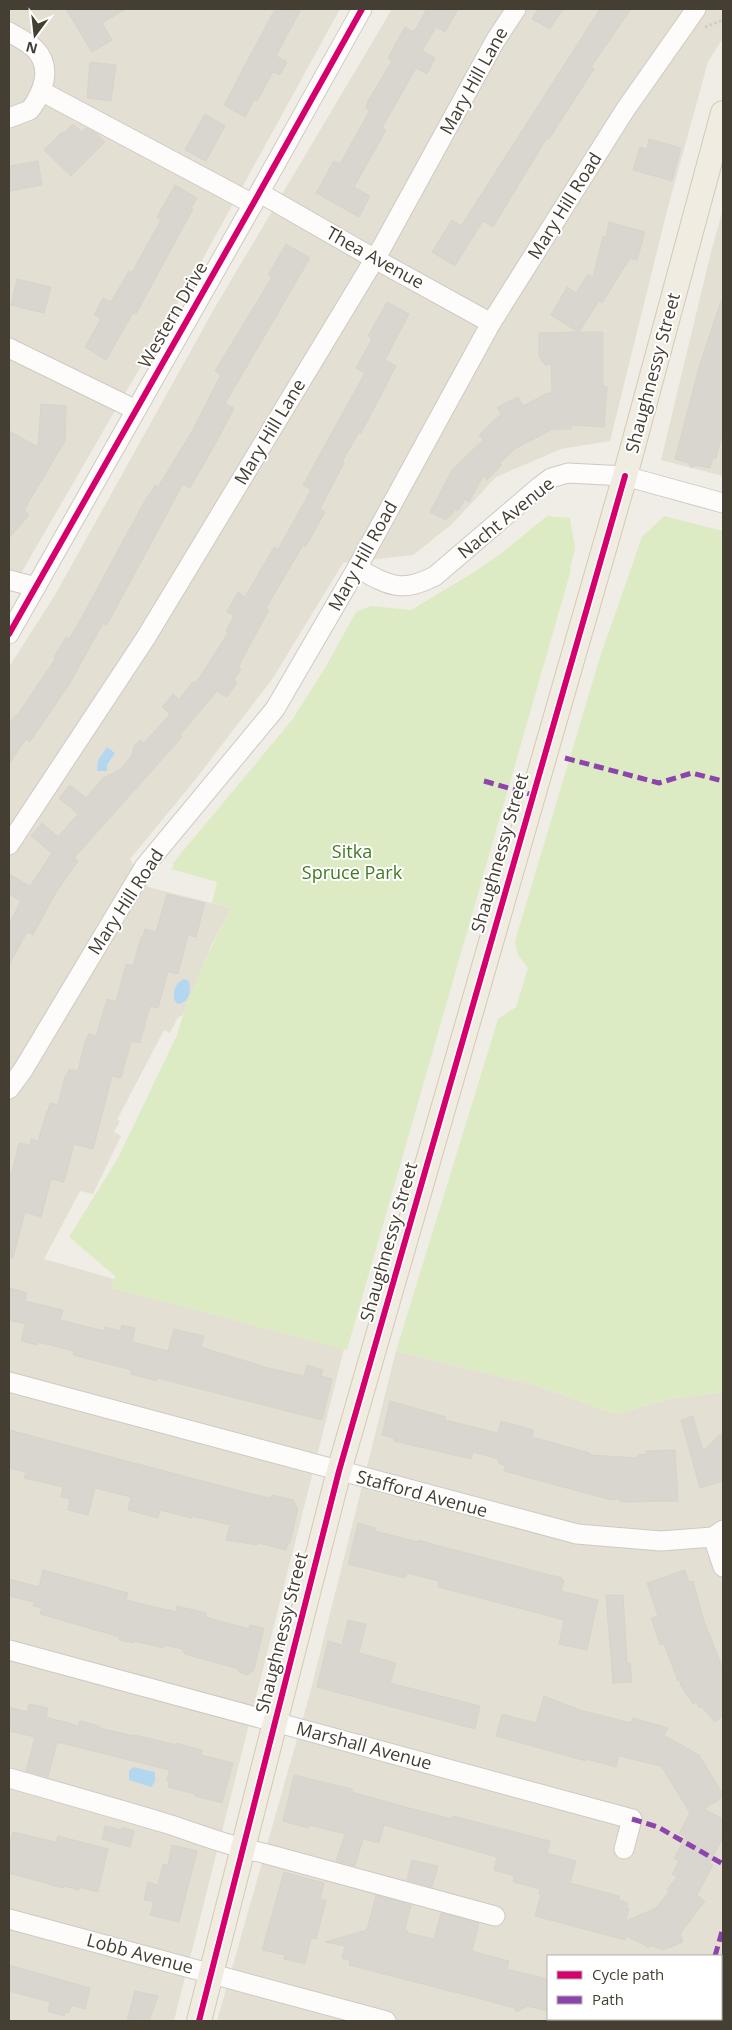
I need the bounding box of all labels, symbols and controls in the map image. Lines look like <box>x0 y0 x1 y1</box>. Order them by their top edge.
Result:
north arrow <box>10 10 60 60</box>
street label: Mary Hill Lane <box>434 22 513 139</box>
text: N <box>24 37 39 59</box>
street label: Mary Hill Road <box>522 147 607 263</box>
street label: Thea Avenue <box>322 220 429 294</box>
street label: Western Drive <box>132 257 212 372</box>
street label: Shaughnessy Street <box>619 290 685 456</box>
street label: Mary Hill Lane <box>228 374 310 489</box>
street label: Nacht Avenue <box>452 471 558 563</box>
street label: Mary Hill Road <box>322 496 402 615</box>
street label: Shaughnessy Street <box>465 770 533 935</box>
park label: Sitka Spruce Park <box>302 839 403 884</box>
street label: Mary Hill Road <box>82 844 168 959</box>
street label: Shaughnessy Street <box>354 1159 422 1324</box>
street label: Stafford Avenue <box>354 1464 491 1522</box>
street label: Shaughnessy Street <box>249 1550 313 1716</box>
street label: Marshall Avenue <box>294 1715 435 1775</box>
street label: Lobb Avenue <box>84 1927 196 1979</box>
legend <box>547 1955 722 2020</box>
text: Cycle path <box>592 1964 664 1984</box>
text: Path <box>592 1989 624 2009</box>

